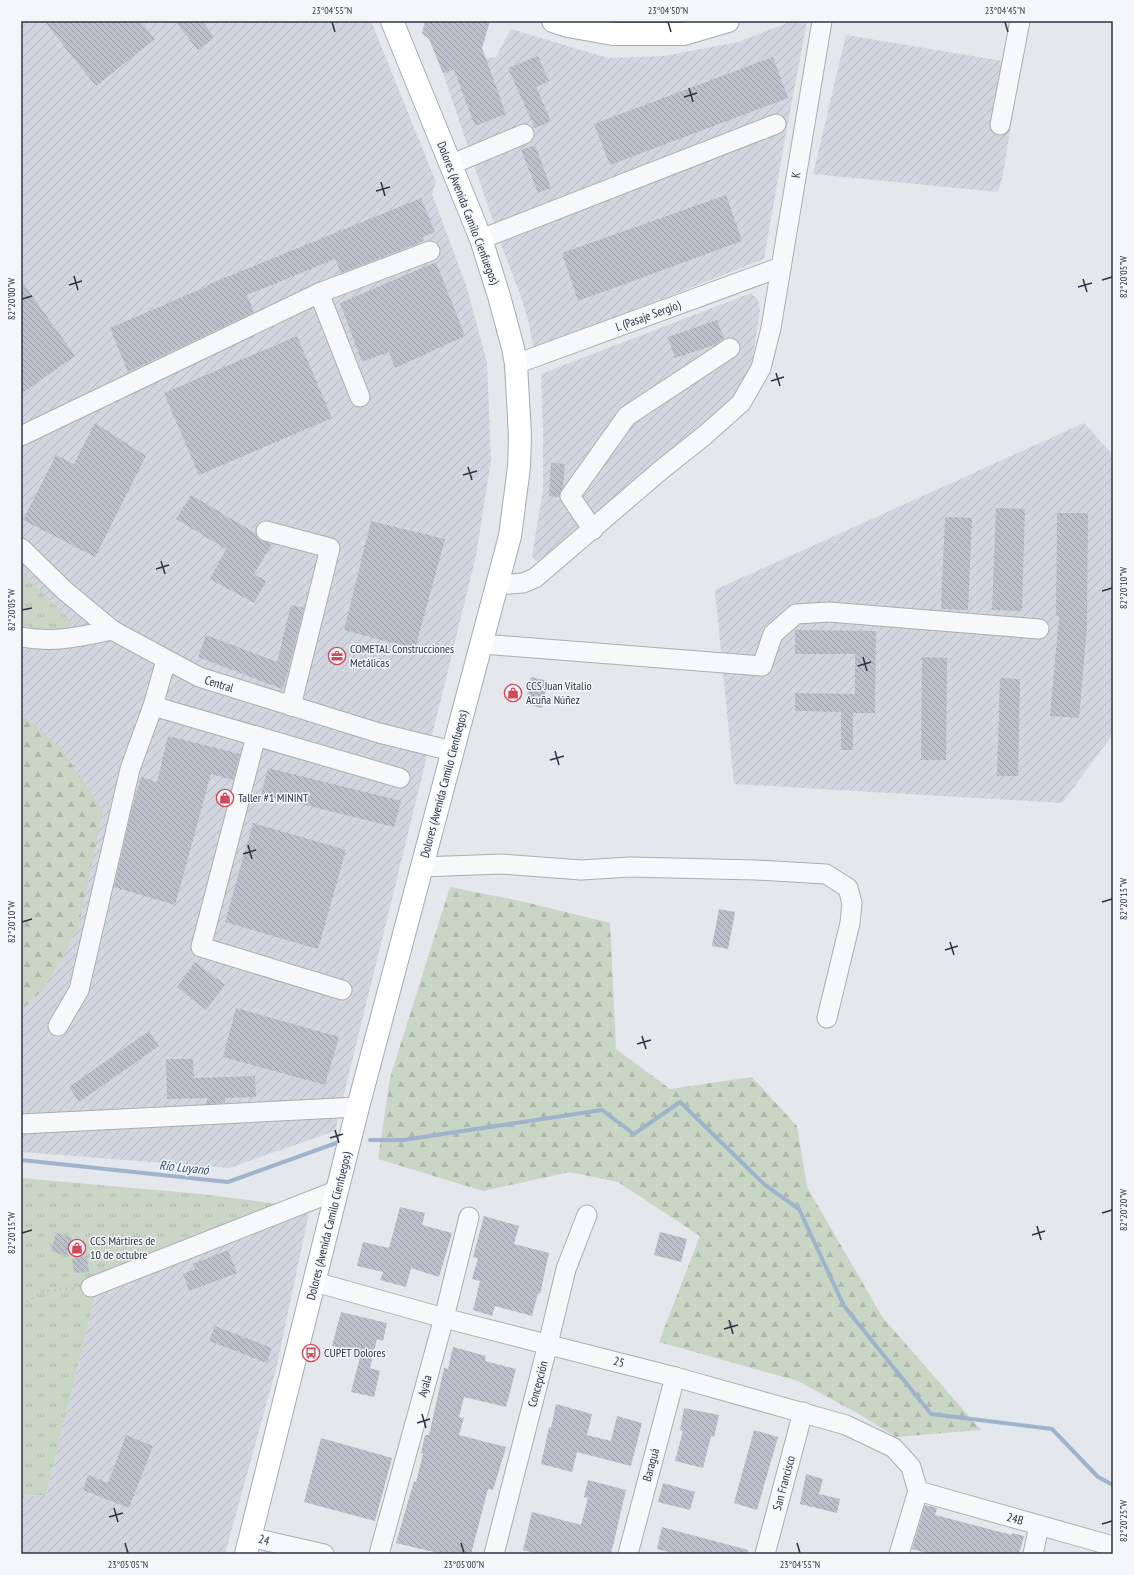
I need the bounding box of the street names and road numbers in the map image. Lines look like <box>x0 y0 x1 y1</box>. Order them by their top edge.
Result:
street label: Dolores (Avenida Camilo Cienfuegos) <box>434 139 503 287</box>
street label: K <box>788 171 803 179</box>
street label: L (Pasaje Sergio) <box>613 297 682 334</box>
street label: Central <box>203 672 236 695</box>
street label: Dolores (Avenida Camilo Cienfuegos) <box>417 708 471 859</box>
street label: Dolores (Avenida Camilo Cienfuegos) <box>303 1150 354 1302</box>
street label: 25 <box>612 1353 626 1370</box>
street label: Concepción <box>524 1359 551 1409</box>
street label: Ayala <box>414 1373 435 1399</box>
street label: Baraguá <box>639 1446 662 1483</box>
street label: San Francisco <box>769 1454 798 1512</box>
street label: 24B <box>1005 1509 1025 1528</box>
street label: 24 <box>257 1531 272 1548</box>

